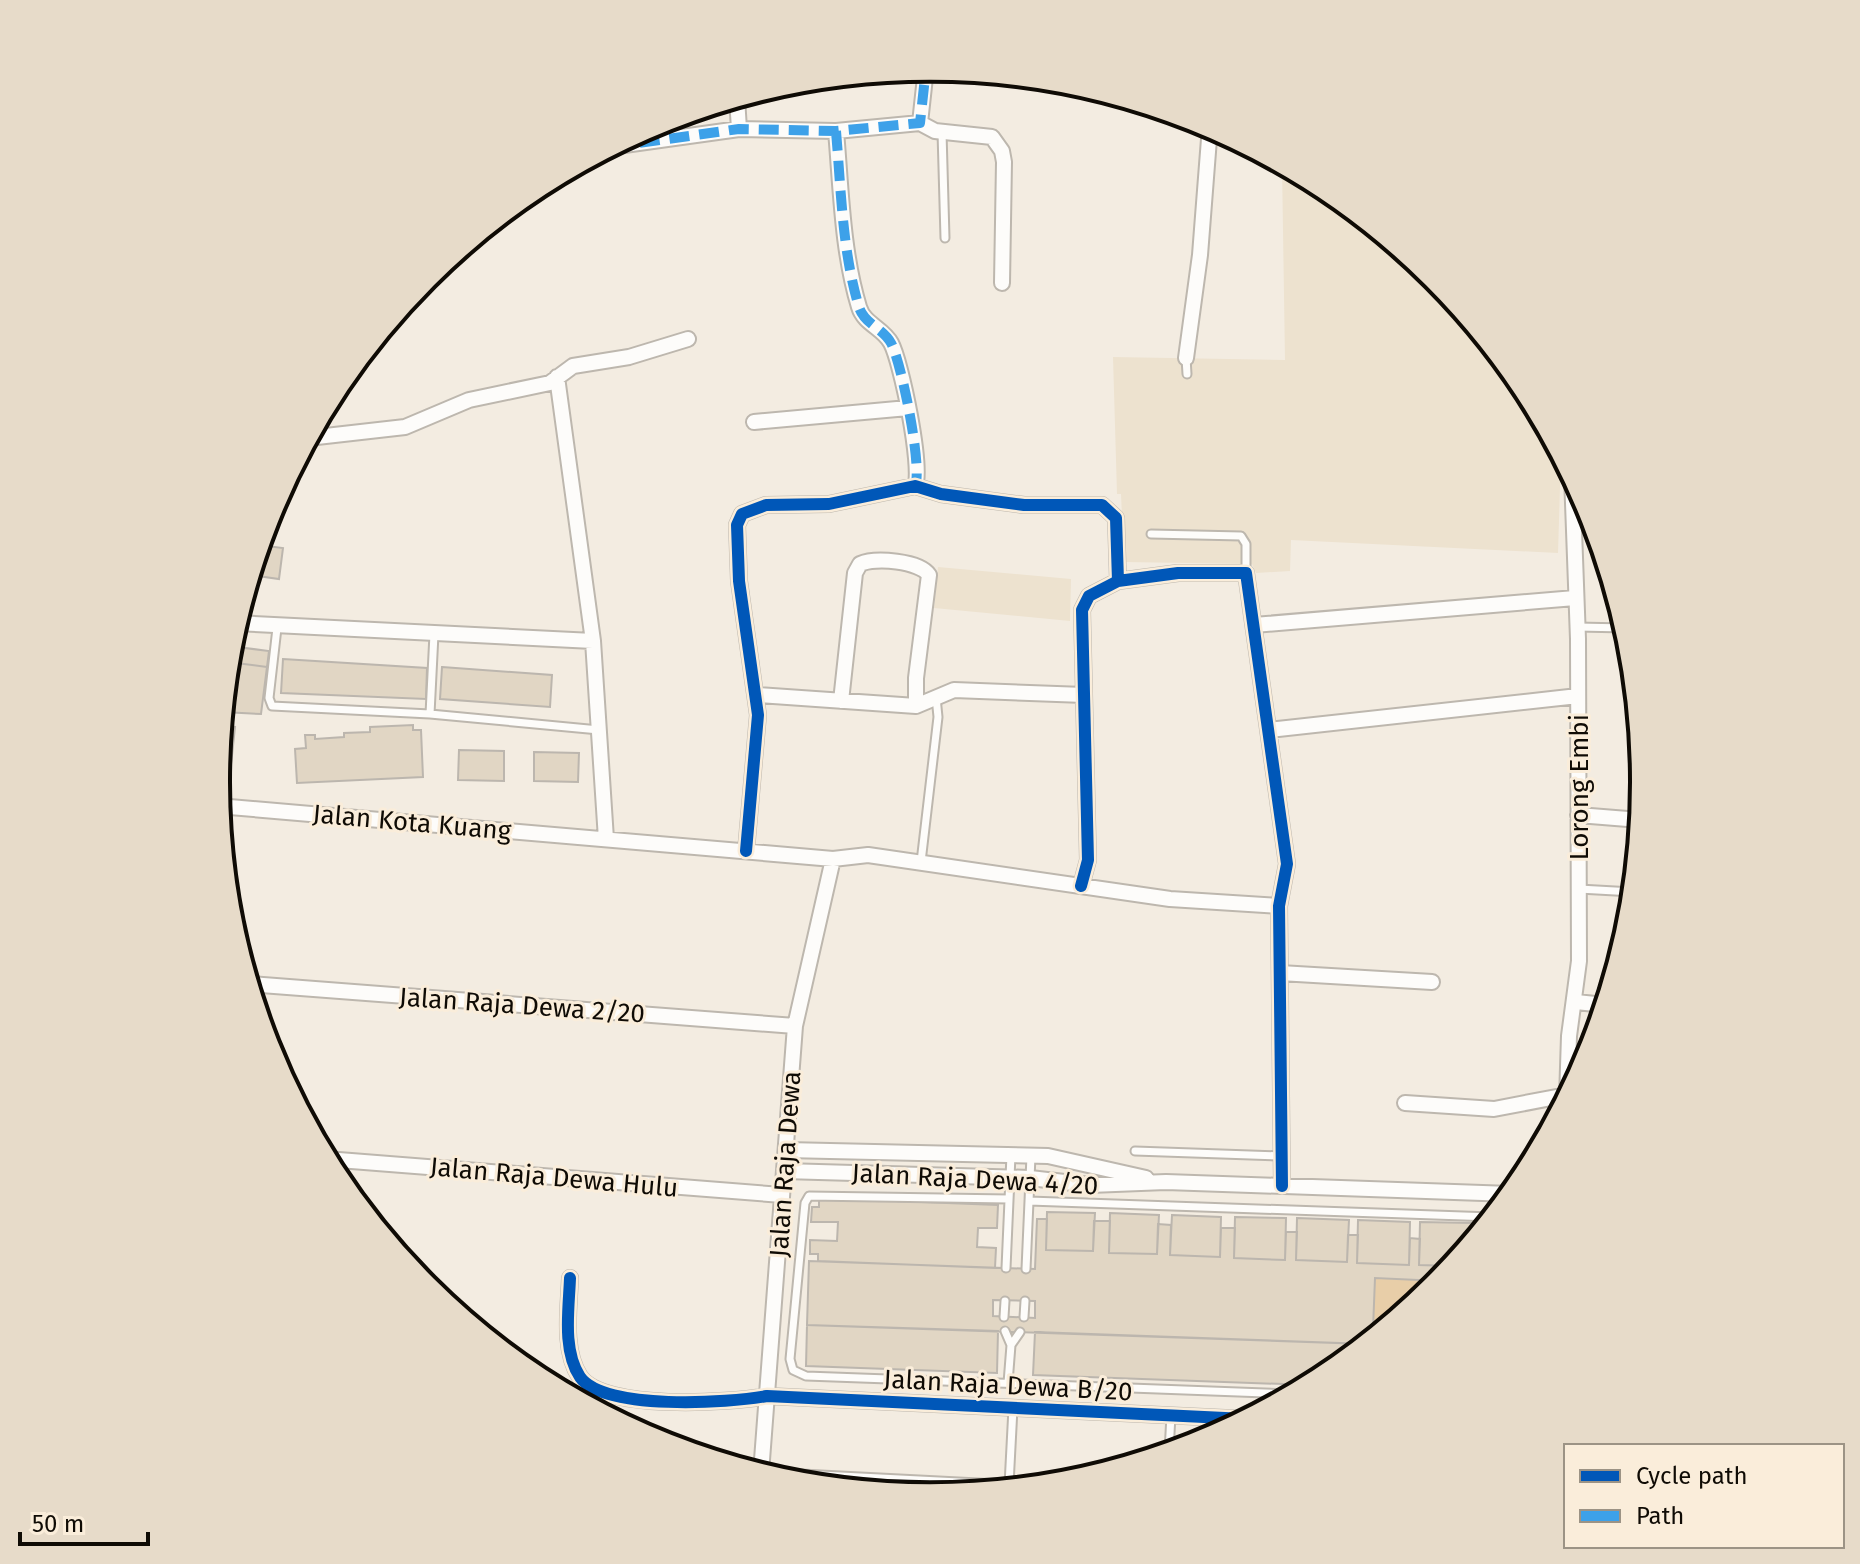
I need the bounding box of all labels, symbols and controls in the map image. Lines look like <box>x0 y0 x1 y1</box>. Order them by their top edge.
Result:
street label: Lorong Embi <box>1564 714 1595 860</box>
street label: Jalan Kota Kuang <box>311 798 513 847</box>
street label: Jalan Raja Dewa 2/20 <box>398 981 646 1030</box>
street label: Jalan Raja Dewa <box>764 1070 807 1258</box>
street label: Jalan Raja Dewa Hulu <box>429 1151 679 1204</box>
street label: Jalan Raja Dewa 4/20 <box>851 1158 1099 1201</box>
street label: Jalan Raja Dewa B/20 <box>883 1363 1133 1407</box>
legend <box>1564 1444 1844 1548</box>
text: Cycle path <box>1636 1462 1748 1490</box>
scale bar <box>20 1496 148 1546</box>
text: Path <box>1636 1502 1684 1530</box>
text: 50 m <box>32 1510 84 1538</box>

